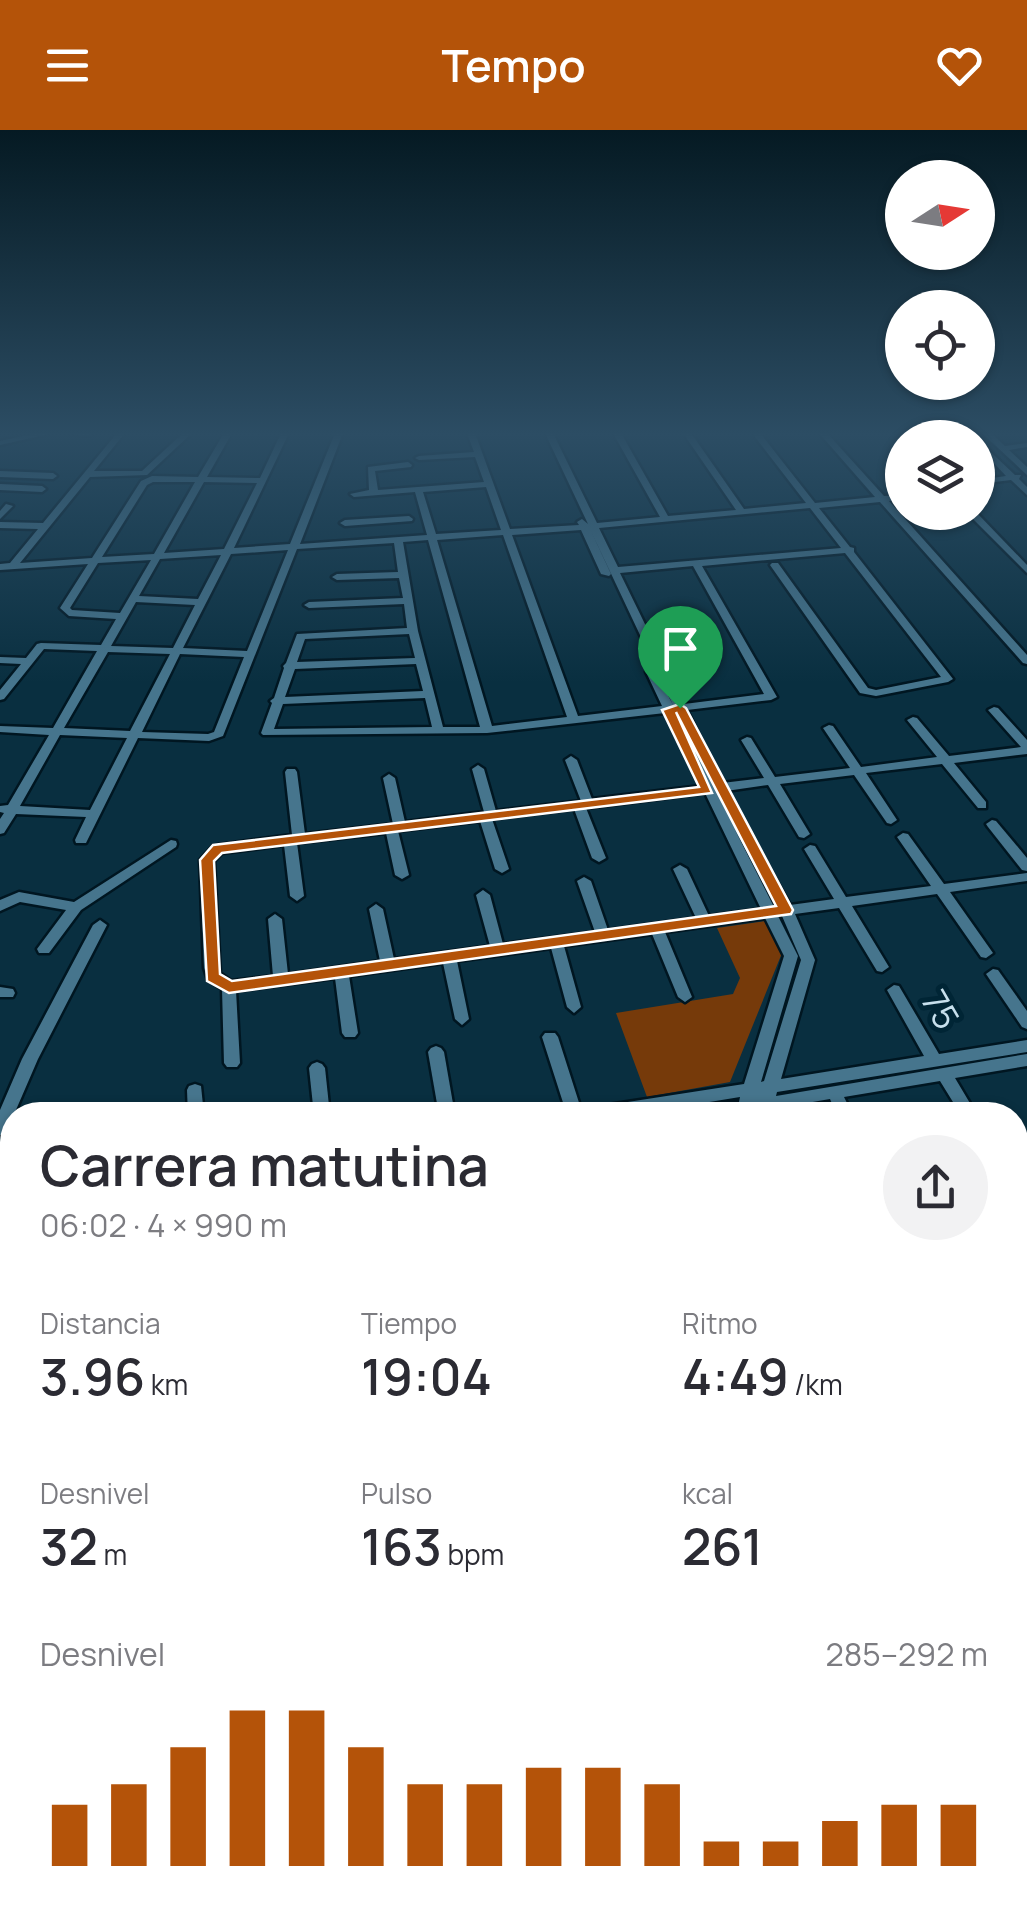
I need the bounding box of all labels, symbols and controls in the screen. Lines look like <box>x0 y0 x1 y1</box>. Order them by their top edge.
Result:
text: Tempo <box>441 34 586 96</box>
icon: menu <box>40 38 95 93</box>
icon: heart <box>932 38 987 93</box>
north arrow <box>885 160 995 270</box>
map controls <box>885 160 995 530</box>
button: locate <box>885 290 995 400</box>
button: layers <box>885 420 995 530</box>
pin <box>638 606 723 709</box>
icon: arrive <box>653 621 708 676</box>
street label: 75 <box>911 981 971 1038</box>
text: Carrera matutina <box>40 1127 489 1203</box>
button: share <box>883 1135 988 1240</box>
text: 06:02 · 4 × 990 m <box>40 1203 287 1247</box>
text: Distancia <box>40 1304 161 1342</box>
text: Tiempo <box>361 1304 457 1342</box>
text: Ritmo <box>682 1304 758 1342</box>
text: 3.96 <box>40 1342 145 1410</box>
text: 19:04 <box>361 1342 492 1410</box>
text: 4:49 <box>682 1342 789 1410</box>
text: km <box>145 1365 188 1403</box>
text: /km <box>789 1365 843 1403</box>
text: Desnivel <box>40 1474 150 1512</box>
text: Pulso <box>361 1474 432 1512</box>
text: kcal <box>682 1474 733 1512</box>
text: 32 <box>40 1512 98 1580</box>
text: 163 <box>361 1512 442 1580</box>
text: 261 <box>682 1512 763 1580</box>
text: m <box>98 1535 127 1573</box>
text: bpm <box>442 1535 504 1573</box>
text: Desnivel <box>40 1632 165 1676</box>
text: 285–292 m <box>826 1632 988 1676</box>

